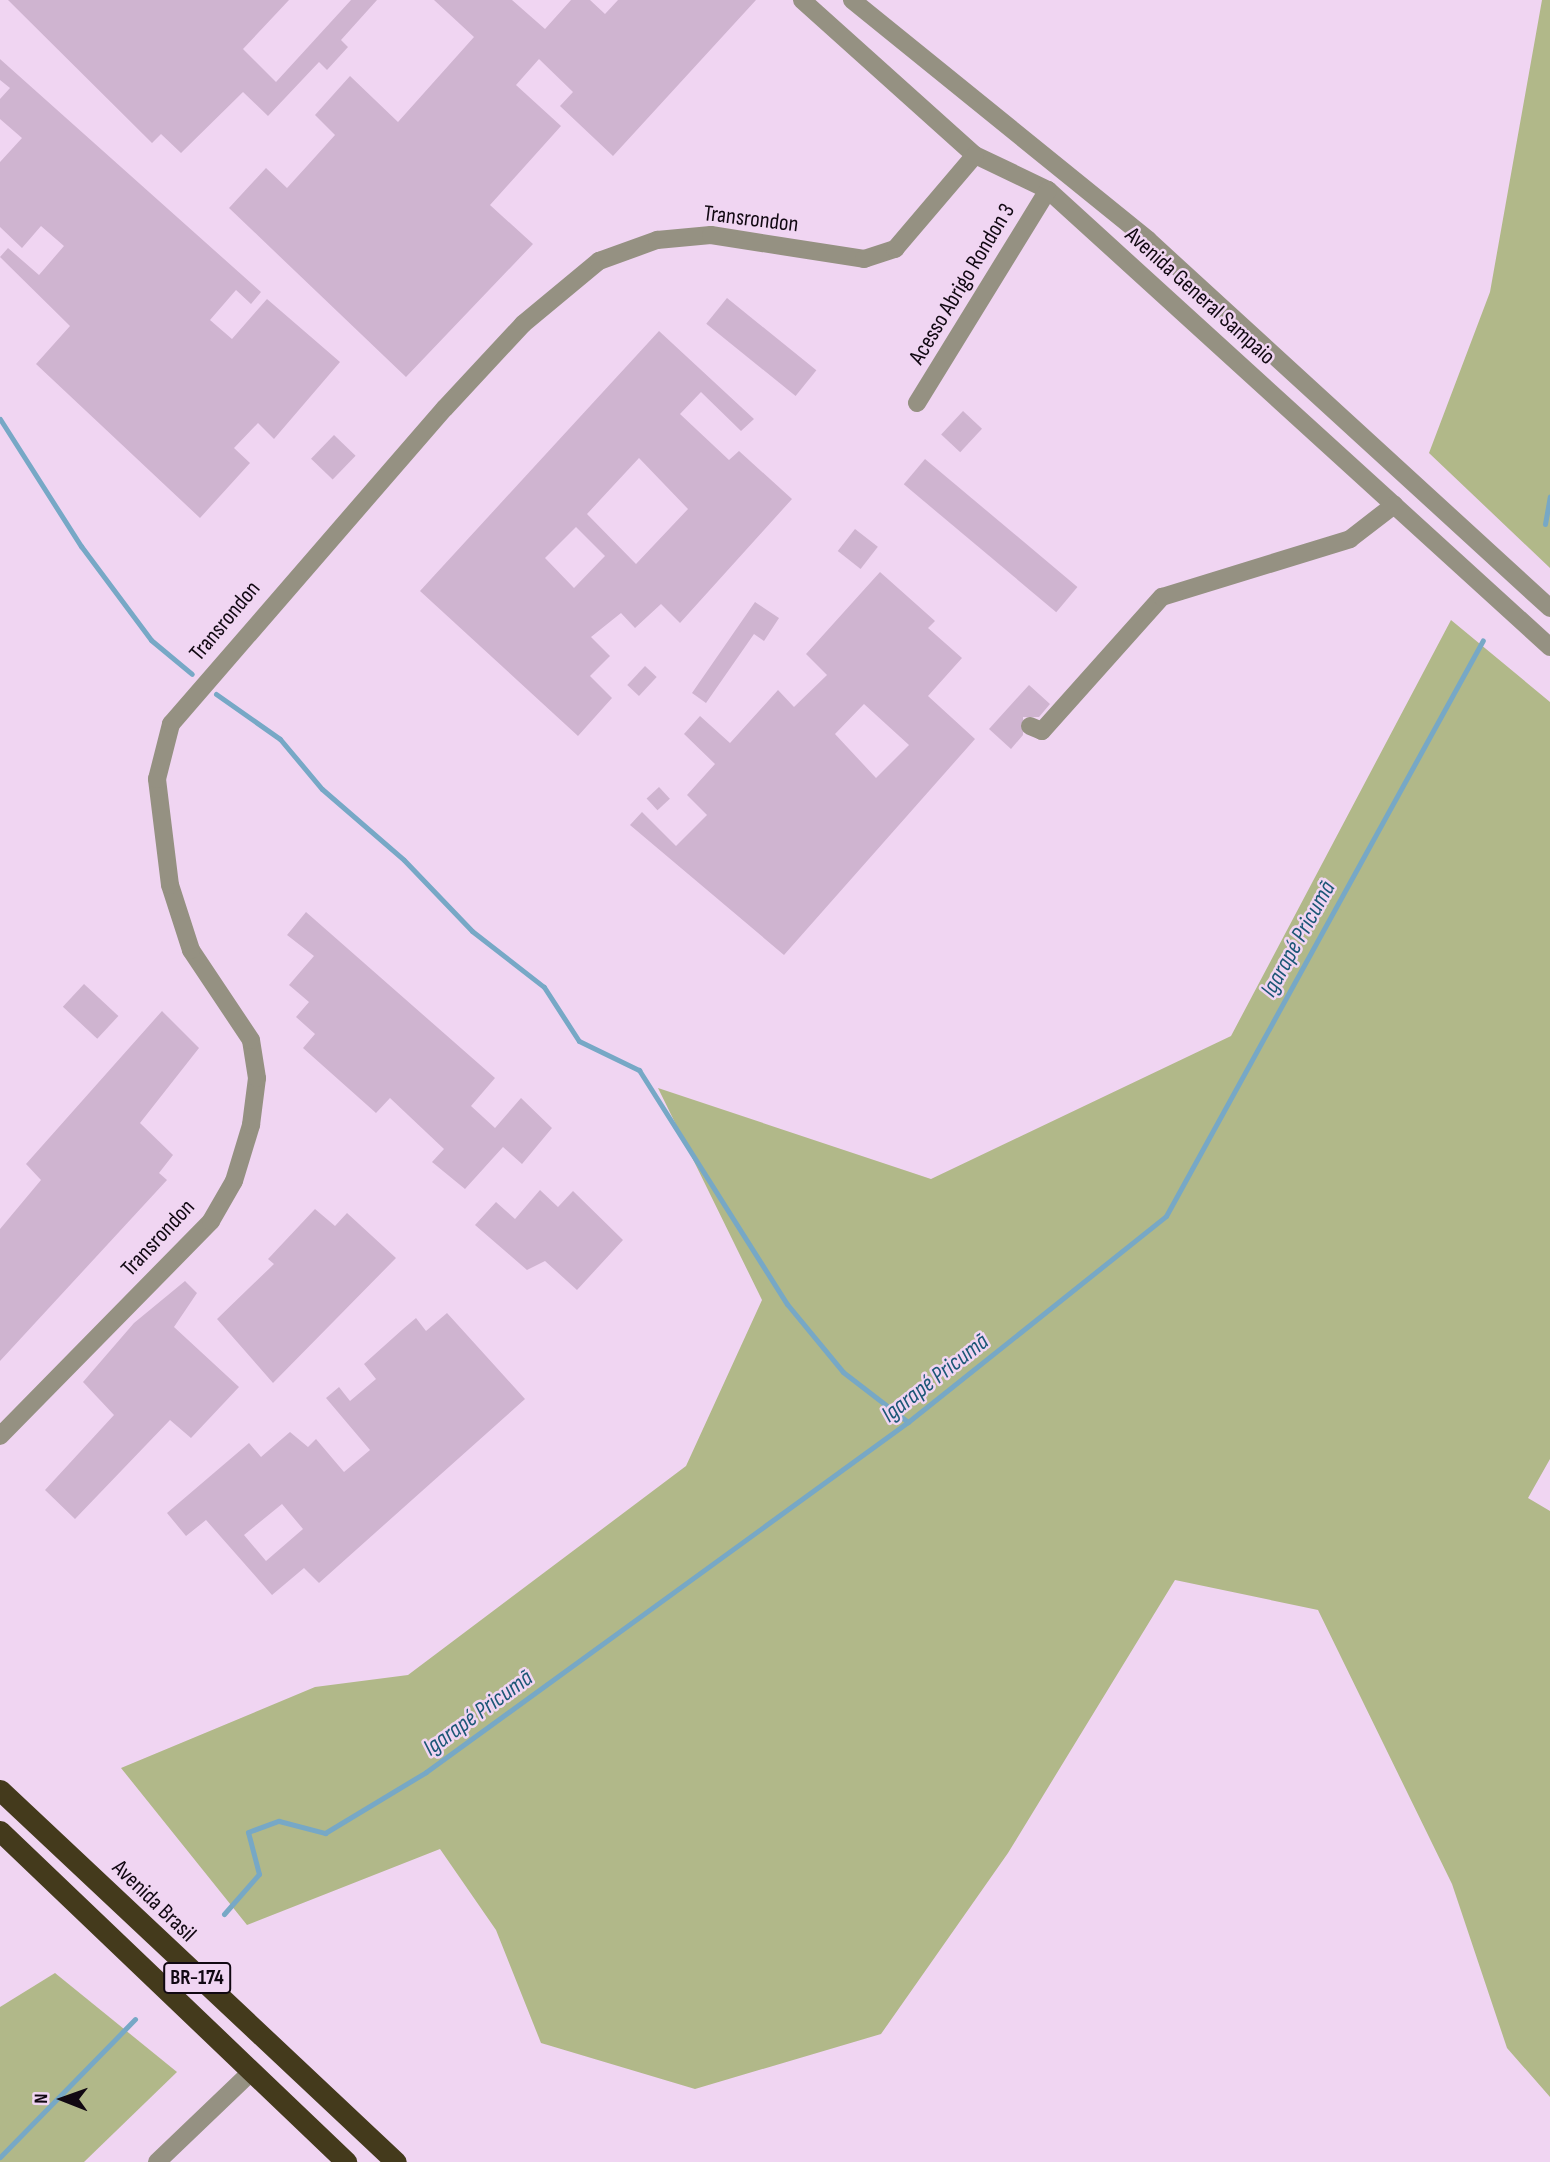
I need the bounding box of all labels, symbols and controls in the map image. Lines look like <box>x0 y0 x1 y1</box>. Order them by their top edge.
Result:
street label: Transrondon <box>702 199 800 239</box>
street label: Acesso Abrigo Rondon 3 <box>903 199 1021 369</box>
street label: Avenida General Sampaio <box>1119 221 1281 371</box>
street label: Transrondon <box>184 576 266 666</box>
water label: Igarapé Pricumã <box>1254 876 1342 1002</box>
street label: Transrondon <box>115 1194 201 1282</box>
water label: Igarapé Pricumã <box>876 1327 994 1429</box>
water label: Igarapé Pricumã <box>418 1664 538 1762</box>
street label: Avenida Brasil <box>106 1854 202 1948</box>
road number: BR-174 <box>162 1960 232 1996</box>
north arrow <box>28 2064 98 2134</box>
text: N <box>30 2093 53 2104</box>

